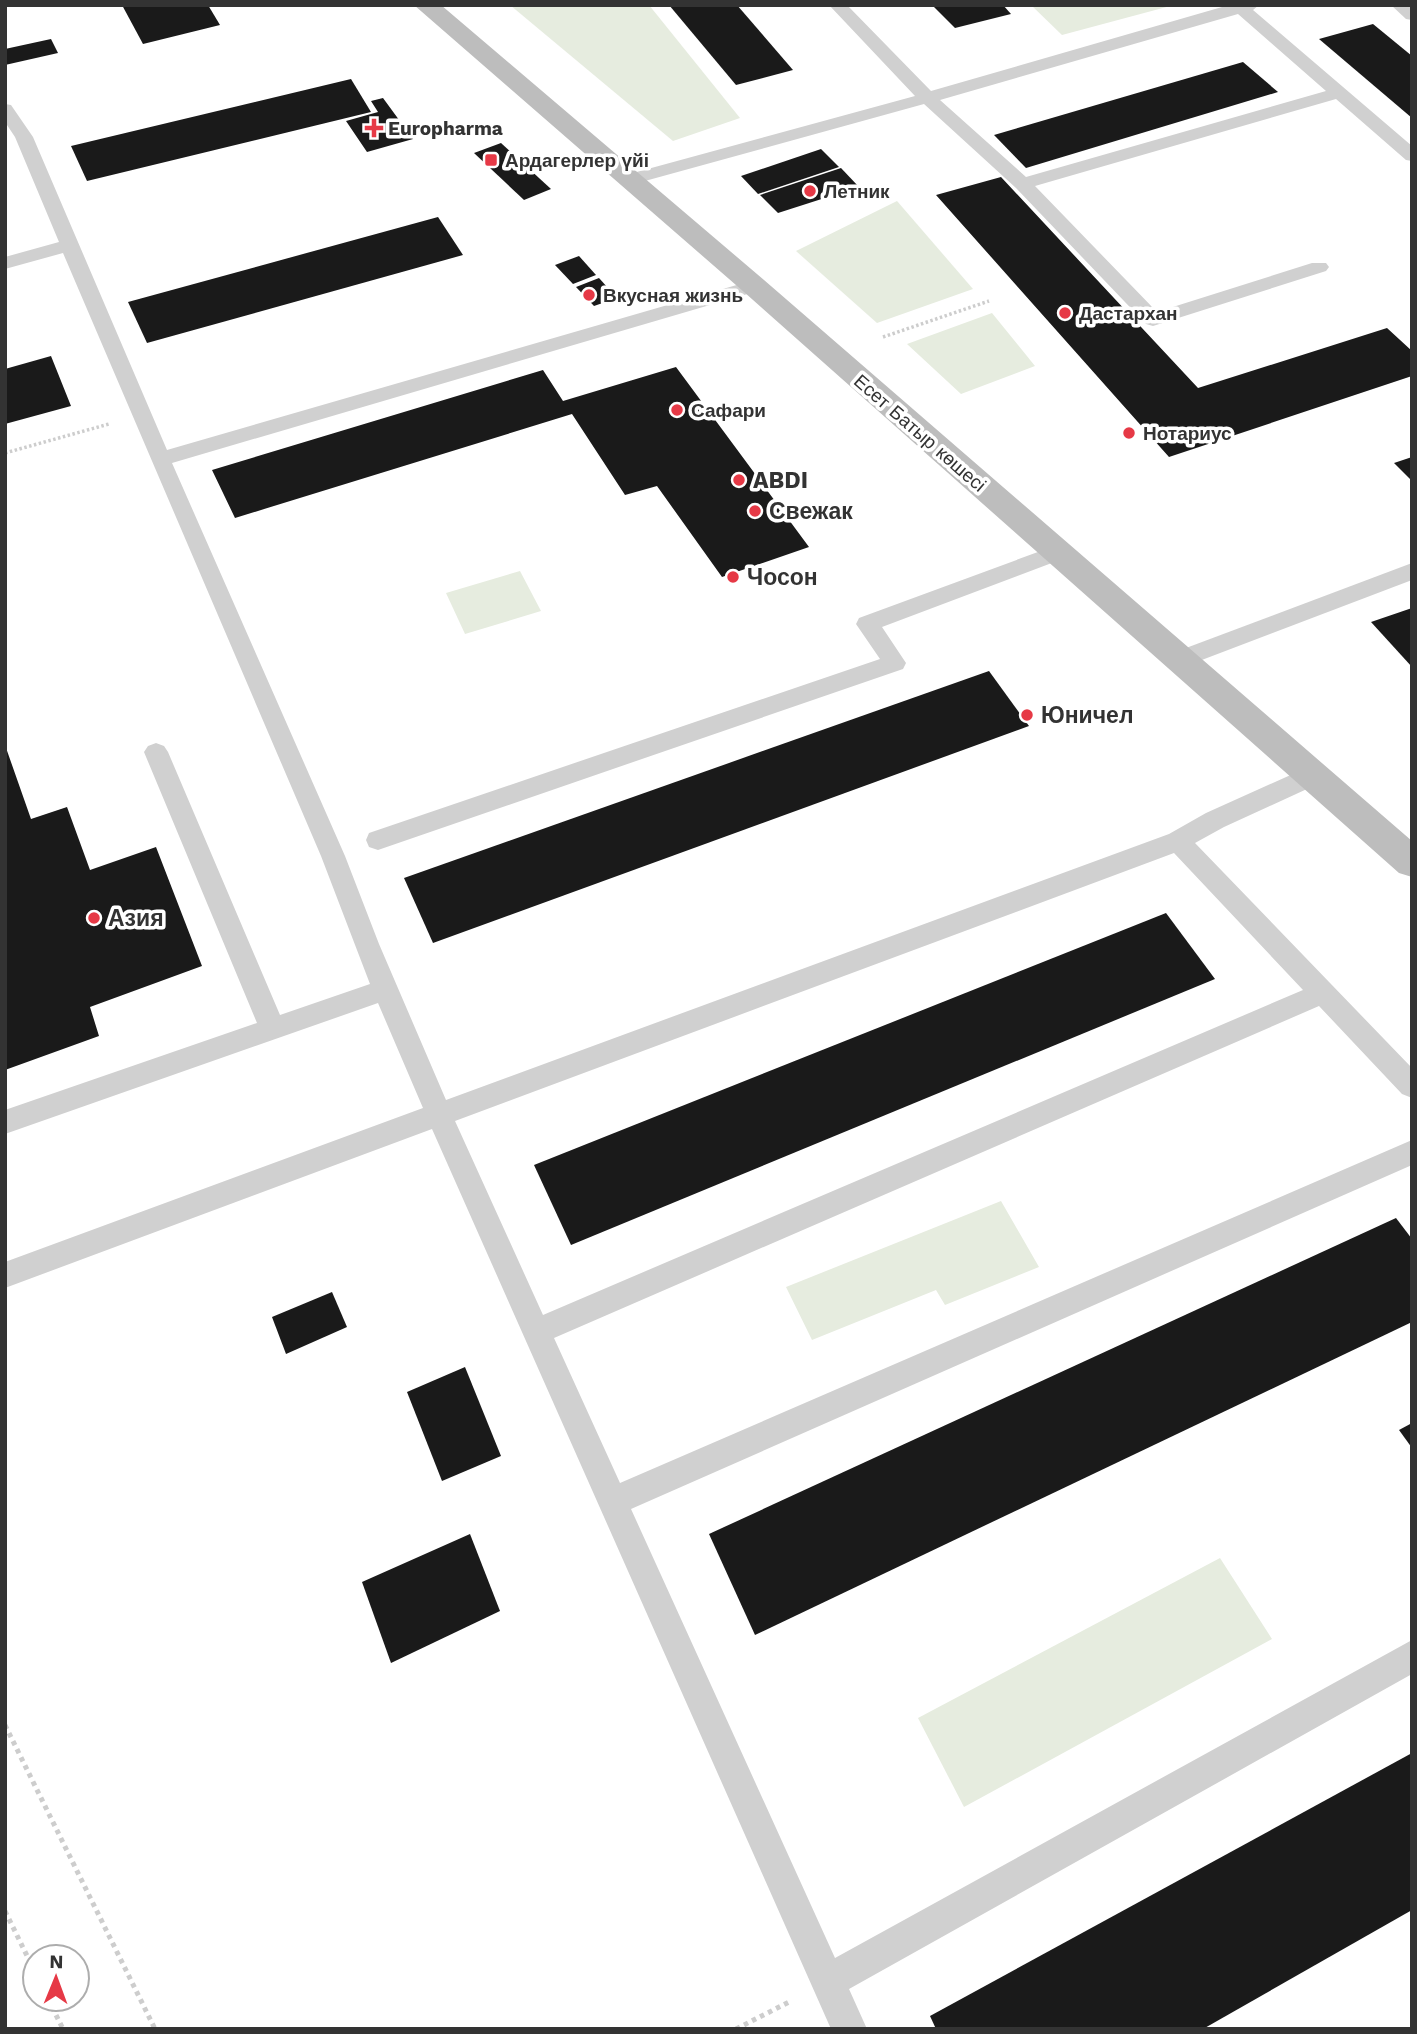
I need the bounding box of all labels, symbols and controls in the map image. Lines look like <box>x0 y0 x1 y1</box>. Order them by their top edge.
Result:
place label: Europharma <box>388 117 503 140</box>
marker: Europharma <box>366 120 382 136</box>
place label: Ардагерлер үйі <box>505 149 649 172</box>
marker: Ардагерлер үйі <box>483 152 499 168</box>
place label: Летник <box>824 180 890 203</box>
marker: Летник <box>802 183 818 199</box>
place label: Вкусная жизнь <box>603 284 743 307</box>
marker: Вкусная жизнь <box>581 287 597 303</box>
place label: Дастархан <box>1079 302 1178 325</box>
marker: Дастархан <box>1057 305 1073 321</box>
street label: Есет Батыр көшесі <box>849 369 991 497</box>
place label: Сафари <box>691 399 766 422</box>
marker: Сафари <box>669 402 685 418</box>
place label: Нотариус <box>1143 422 1232 445</box>
marker: Нотариус <box>1121 425 1137 441</box>
place label: ABDI <box>753 467 808 494</box>
marker: ABDI <box>731 472 747 488</box>
place label: Свежак <box>769 498 853 525</box>
marker: Свежак <box>747 503 763 519</box>
place label: Чосон <box>747 564 818 591</box>
marker: Чосон <box>725 569 741 585</box>
place label: Юничел <box>1041 702 1134 729</box>
marker: Юничел <box>1019 707 1035 723</box>
place label: Азия <box>108 905 164 932</box>
marker: Азия <box>86 910 102 926</box>
north arrow <box>21 1943 91 2013</box>
text: N <box>49 1950 64 1973</box>

